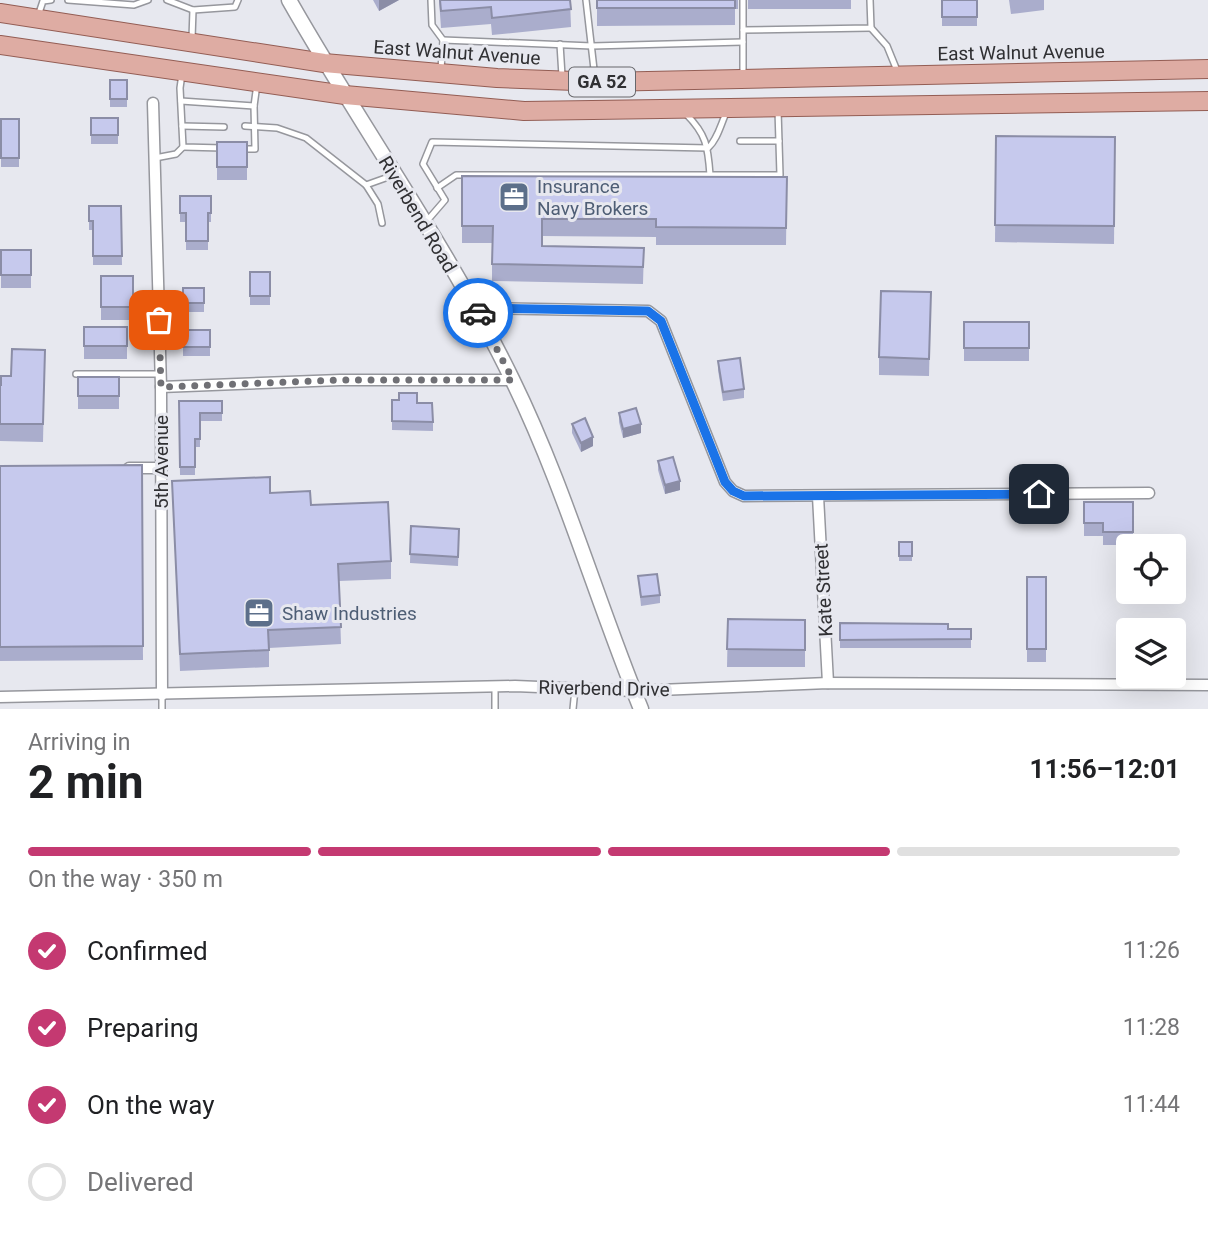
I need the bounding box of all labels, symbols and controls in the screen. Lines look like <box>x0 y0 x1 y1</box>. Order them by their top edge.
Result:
street label: East Walnut Avenue <box>373 35 541 70</box>
street label: East Walnut Avenue <box>937 40 1105 65</box>
road number: GA 52 <box>569 68 635 96</box>
street label: Riverbend Road <box>374 152 461 277</box>
place label: Insurance Navy Brokers <box>537 175 648 220</box>
office icon: Insurance Navy Brokers <box>497 180 531 214</box>
courier <box>443 278 513 348</box>
pin <box>129 290 189 350</box>
icon: car <box>459 294 497 332</box>
icon: bag <box>140 301 178 339</box>
street label: 5th Avenue <box>150 415 173 509</box>
pin <box>1009 464 1069 524</box>
icon: home <box>1020 475 1058 513</box>
map controls <box>1116 534 1186 688</box>
button: locate <box>1116 534 1186 604</box>
street label: Kate Street <box>810 543 837 637</box>
office icon: Shaw Industries <box>242 596 276 630</box>
place label: Shaw Industries <box>282 602 417 625</box>
button: layers <box>1116 618 1186 688</box>
street label: Riverbend Drive <box>538 676 670 701</box>
text: Arriving in <box>28 729 131 756</box>
text: 11:56–12:01 <box>1030 754 1180 784</box>
text: 2 min <box>28 755 144 809</box>
text: On the way · 350 m <box>28 866 223 893</box>
icon: check <box>28 932 66 970</box>
text: Confirmed <box>87 936 208 966</box>
text: 11:26 <box>1123 937 1180 964</box>
icon: check <box>28 1009 66 1047</box>
text: Preparing <box>87 1013 199 1043</box>
text: 11:28 <box>1123 1014 1180 1041</box>
icon: check <box>28 1086 66 1124</box>
text: On the way <box>87 1090 215 1120</box>
text: 11:44 <box>1123 1091 1180 1118</box>
text: Delivered <box>87 1167 194 1197</box>

